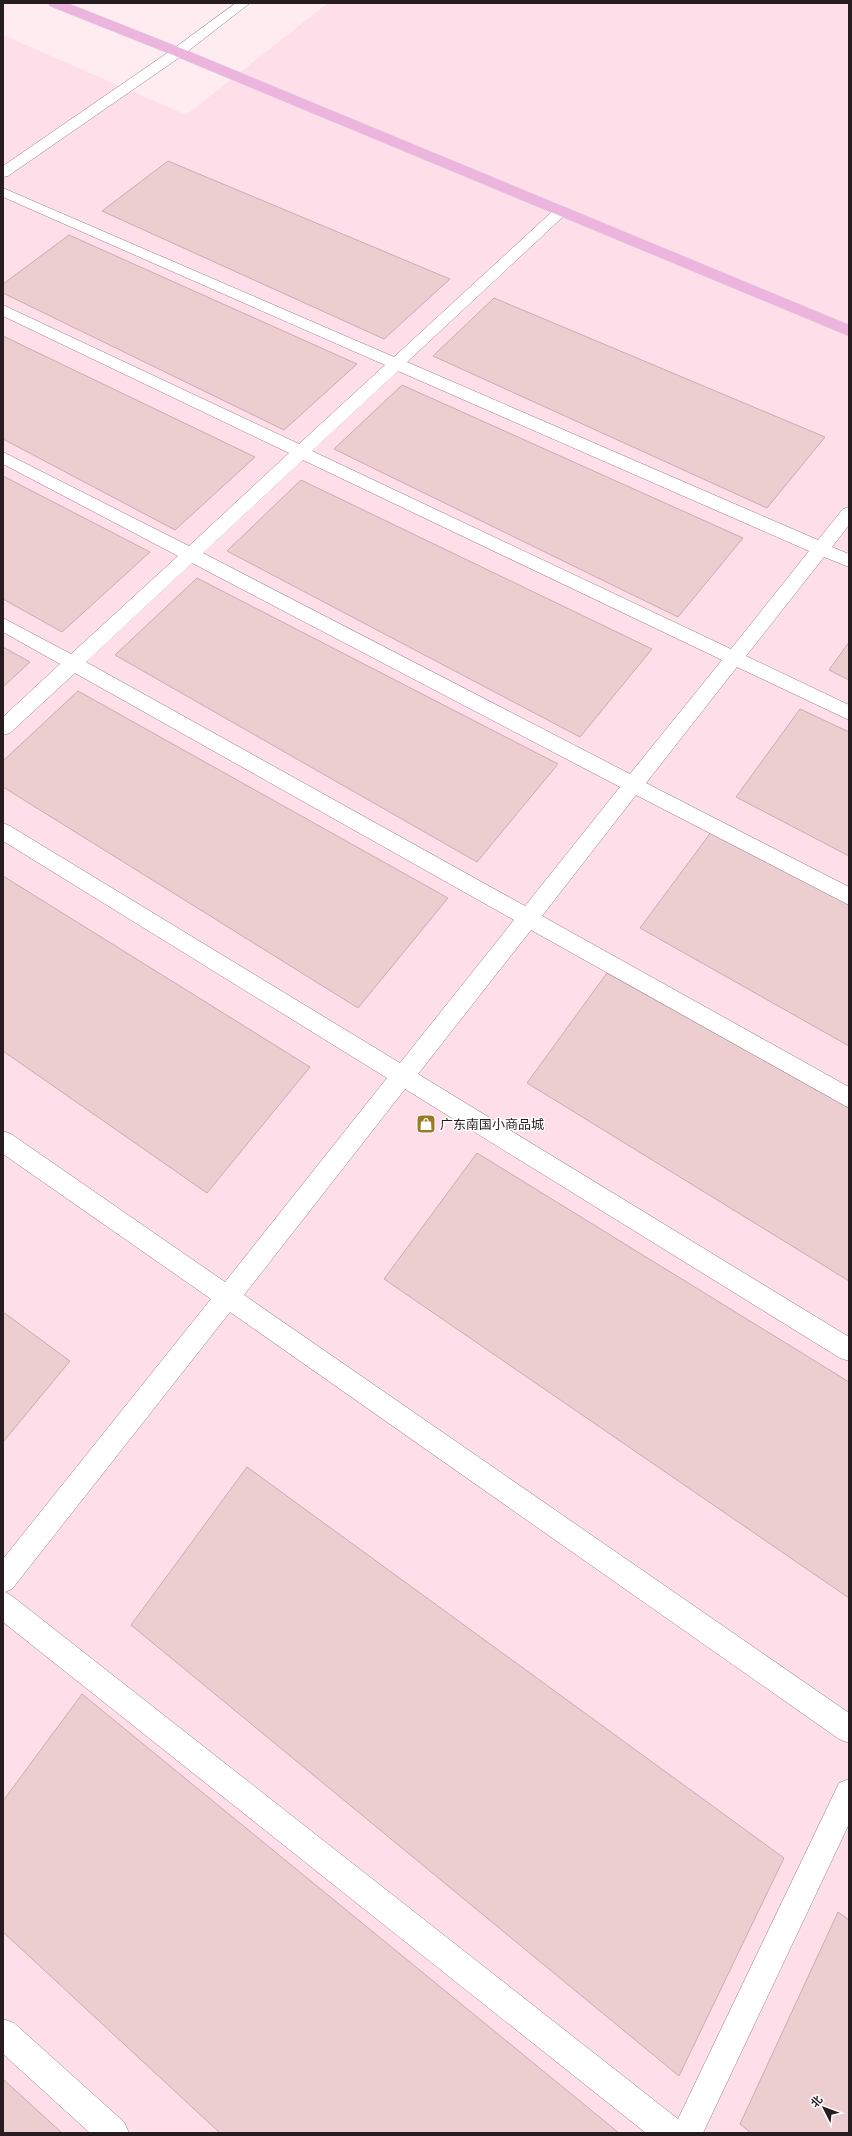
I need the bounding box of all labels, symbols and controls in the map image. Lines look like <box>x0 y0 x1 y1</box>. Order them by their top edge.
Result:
shop icon: 广东南国小商品城 <box>415 1113 437 1135</box>
place label: 广东南国小商品城 <box>440 1117 544 1132</box>
north arrow <box>804 2088 844 2128</box>
text: 北 <box>808 2093 825 2110</box>

